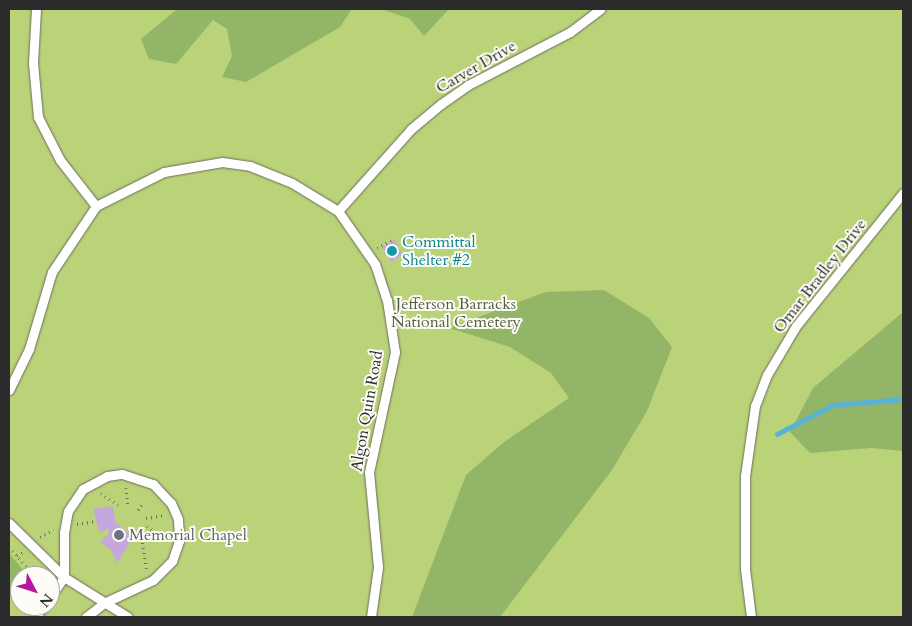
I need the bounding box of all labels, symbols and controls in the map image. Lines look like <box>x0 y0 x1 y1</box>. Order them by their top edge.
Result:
street label: Carver Drive <box>433 36 519 98</box>
street label: Omar Bradley Drive <box>770 215 870 337</box>
place label: Committal Shelter #2 <box>402 232 476 270</box>
marker: Committal Shelter #2 <box>386 245 398 257</box>
park label: Jefferson Barracks National Cemetery <box>391 294 521 332</box>
street label: Algon Quin Road <box>347 349 387 473</box>
place label: Memorial Chapel <box>129 525 247 545</box>
marker: Memorial Chapel <box>113 529 125 541</box>
north arrow <box>10 566 60 616</box>
text: N <box>35 590 57 611</box>

